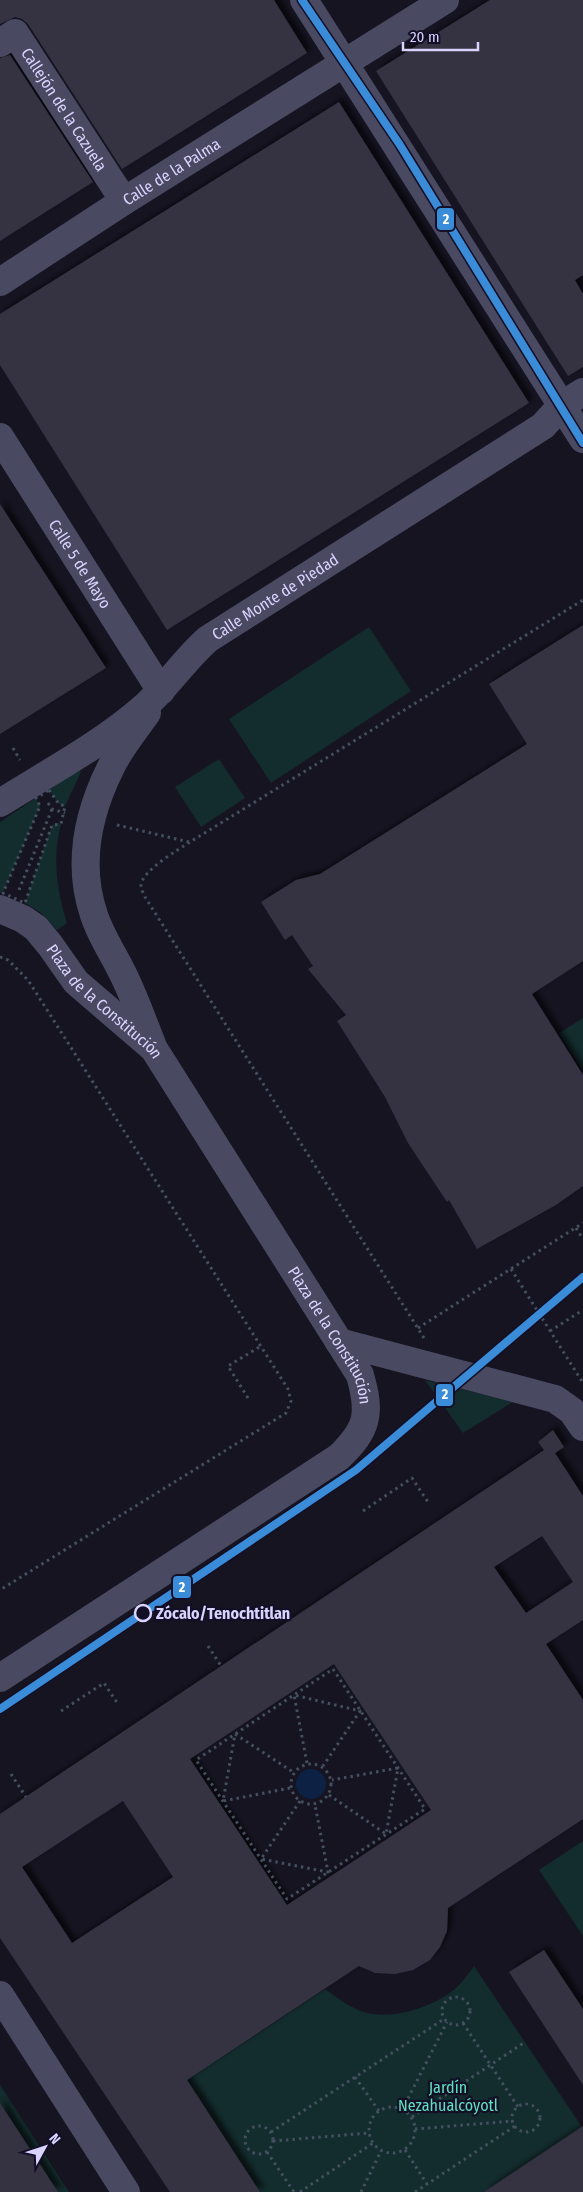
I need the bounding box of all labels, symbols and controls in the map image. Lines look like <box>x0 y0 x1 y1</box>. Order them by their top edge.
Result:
scale bar <box>403 20 478 52</box>
text: 20 m <box>410 28 440 46</box>
street label: Callejón de la Cazuela <box>17 44 111 175</box>
street label: Calle de la Palma <box>119 134 224 209</box>
line badge: 2 <box>436 207 455 231</box>
text: 2 <box>442 211 450 228</box>
street label: Calle 5 de Mayo <box>45 516 115 612</box>
street label: Calle Monte de Piedad <box>208 550 342 644</box>
street label: Plaza de la Constitución <box>42 941 166 1062</box>
street label: Plaza de la Constitución <box>284 1263 375 1405</box>
line badge: 2 <box>435 1383 454 1407</box>
text: 2 <box>441 1386 449 1403</box>
line badge: 2 <box>172 1575 192 1599</box>
text: 2 <box>178 1579 186 1596</box>
marker: Zócalo/Tenochtitlan <box>134 1604 152 1622</box>
place label: Zócalo/Tenochtitlan <box>156 1604 290 1623</box>
park label: Jardín Nezahualcóyotl <box>398 2078 498 2115</box>
north arrow <box>20 2122 70 2172</box>
text: N <box>45 2130 64 2148</box>

